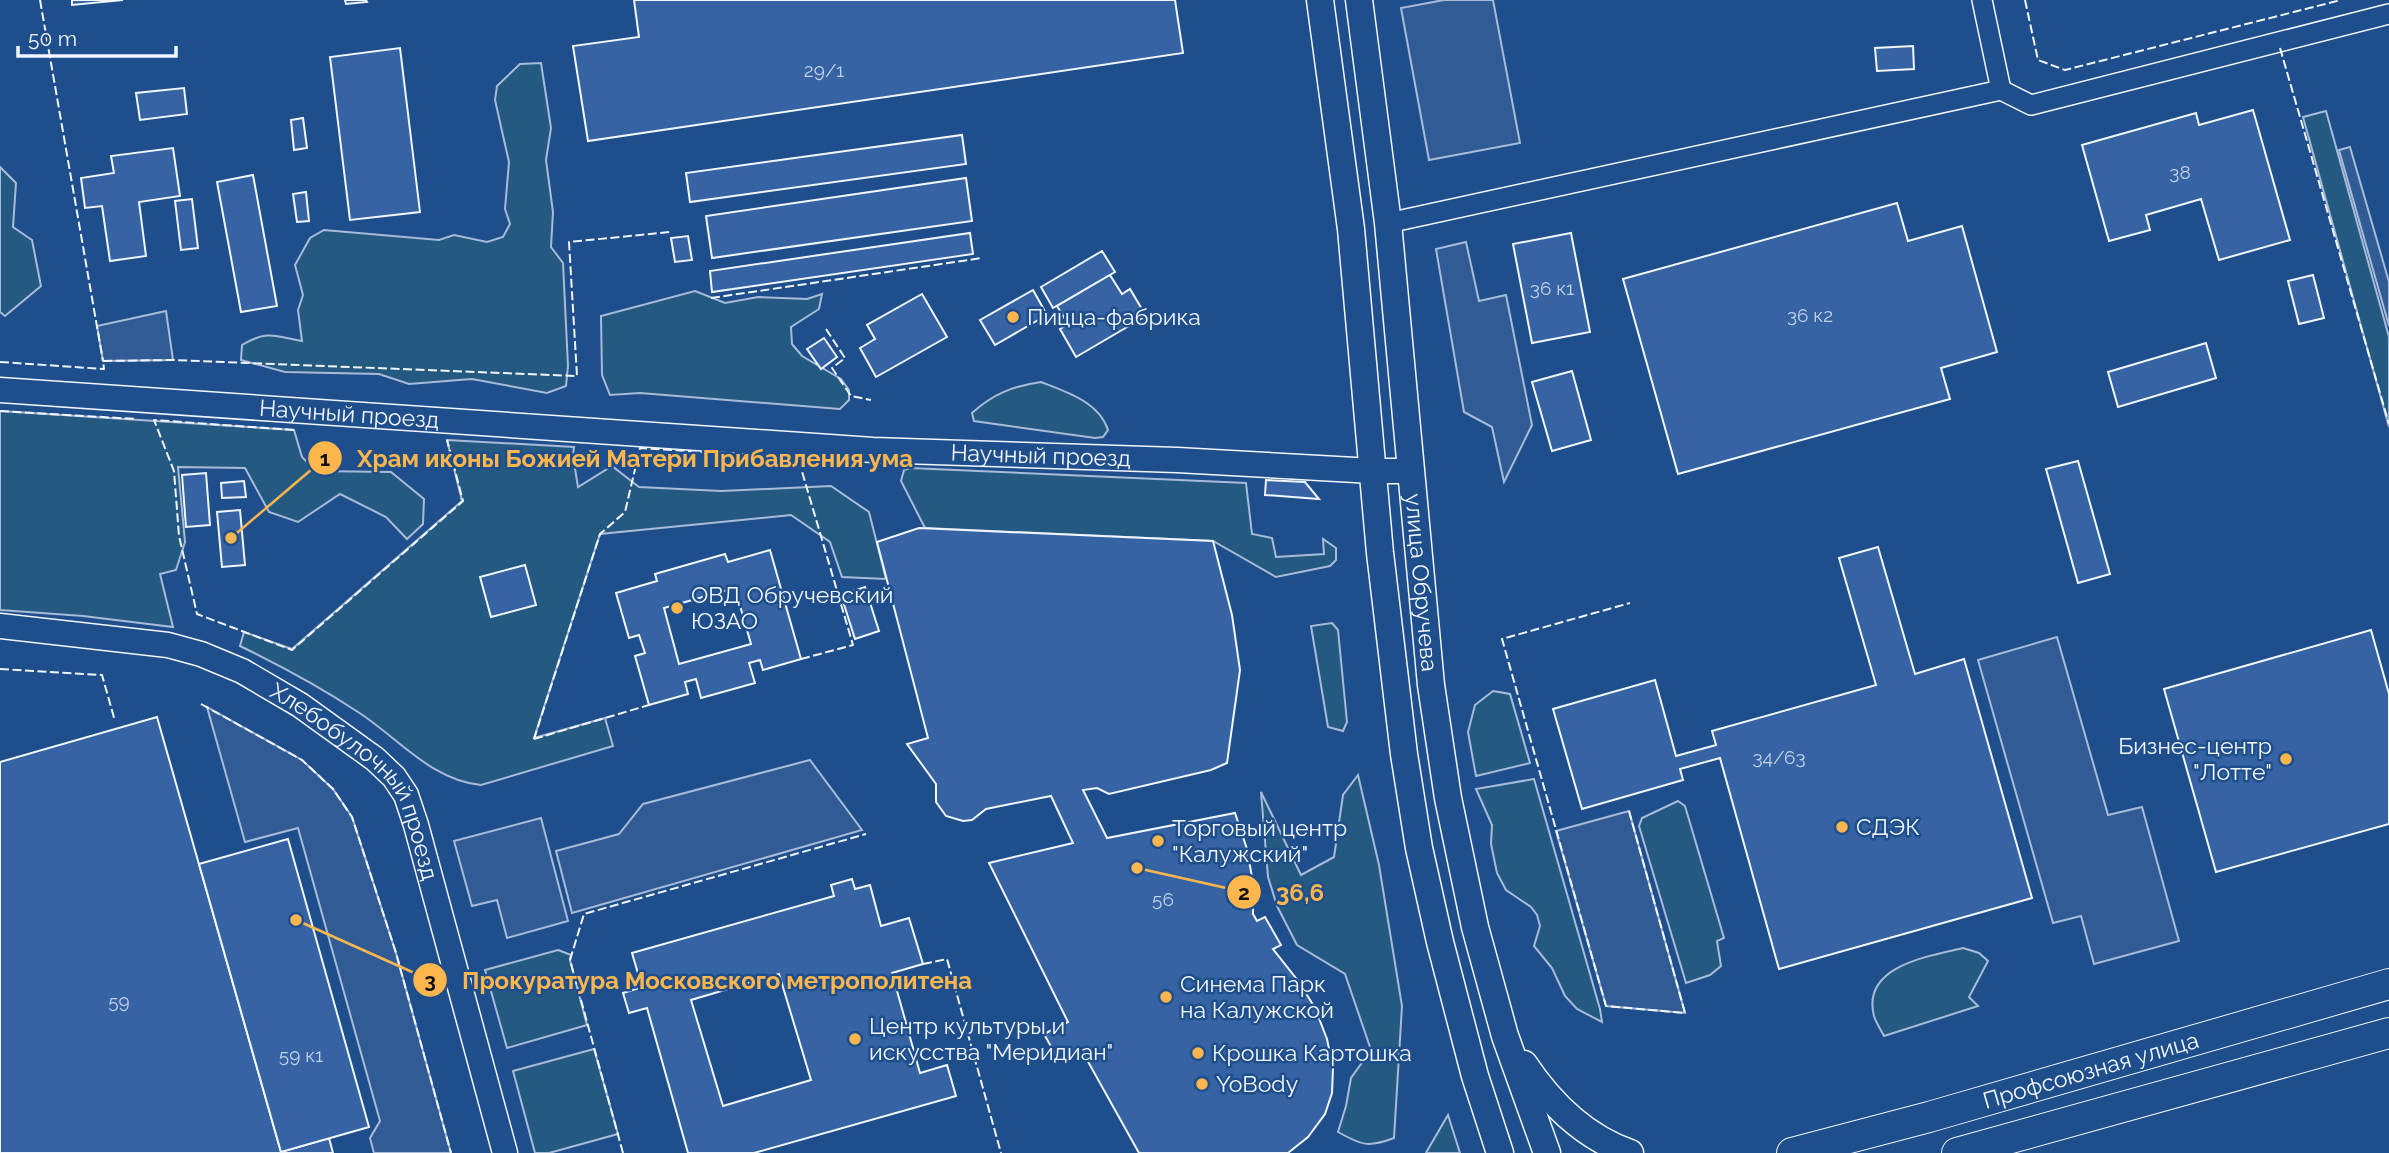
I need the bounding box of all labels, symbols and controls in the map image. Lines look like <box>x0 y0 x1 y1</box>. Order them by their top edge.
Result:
scale bar <box>18 14 175 58</box>
text: 50 m <box>28 26 77 51</box>
house number: 29/1 <box>804 59 844 81</box>
house number: 38 <box>2169 161 2191 183</box>
house number: 36 к1 <box>1530 277 1574 299</box>
place label: Пицца-фабрика <box>1027 303 1201 330</box>
house number: 36 к2 <box>1787 304 1833 326</box>
marker: Пицца-фабрика <box>1005 309 1021 325</box>
street label: Научный проезд <box>258 394 440 433</box>
callout: Храм иконы Божией Матери Прибавления ума <box>308 436 928 481</box>
street label: Научный проезд <box>950 439 1131 471</box>
text: Храм иконы Божией Матери Прибавления ума <box>356 444 913 473</box>
text: 1 <box>320 446 330 471</box>
street label: улица Обручева <box>1400 492 1444 673</box>
place label: ОВД Обручевский ЮЗАО <box>691 581 894 634</box>
marker: ОВД Обручевский ЮЗАО <box>669 600 685 616</box>
street label: Хлебобулочный проезд <box>266 677 444 883</box>
place label: Бизнес-центр "Лотте" <box>2118 732 2272 785</box>
house number: 34/63 <box>1752 746 1806 768</box>
marker: Бизнес-центр "Лотте" <box>2278 751 2294 767</box>
place label: СДЭК <box>1856 813 1920 840</box>
place label: Торговый центр "Калужский" <box>1172 814 1347 867</box>
marker: СДЭК <box>1834 819 1850 835</box>
marker: Торговый центр "Калужский" <box>1150 833 1166 849</box>
callout: 36,6 <box>1227 870 1338 915</box>
text: 36,6 <box>1276 878 1324 907</box>
text: 2 <box>1238 880 1250 905</box>
house number: 56 <box>1152 888 1174 910</box>
callout: Прокуратура Московского метрополитена <box>413 958 986 1003</box>
text: Прокуратура Московского метрополитена <box>462 966 972 995</box>
text: 3 <box>424 968 436 993</box>
place label: Синема Парк на Калужской <box>1180 970 1334 1023</box>
marker: Синема Парк на Калужской <box>1158 989 1174 1005</box>
house number: 59 <box>108 990 130 1012</box>
place label: Центр культуры и искусства "Меридиан" <box>869 1012 1113 1065</box>
street label: Профсоюзная улица <box>1980 1026 2202 1114</box>
marker: Центр культуры и искусства "Меридиан" <box>847 1031 863 1047</box>
place label: Крошка Картошка <box>1212 1039 1412 1066</box>
house number: 59 к1 <box>279 1044 323 1066</box>
marker: Крошка Картошка <box>1190 1045 1206 1061</box>
place label: YoBody <box>1216 1070 1298 1097</box>
marker: YoBody <box>1194 1076 1210 1092</box>

